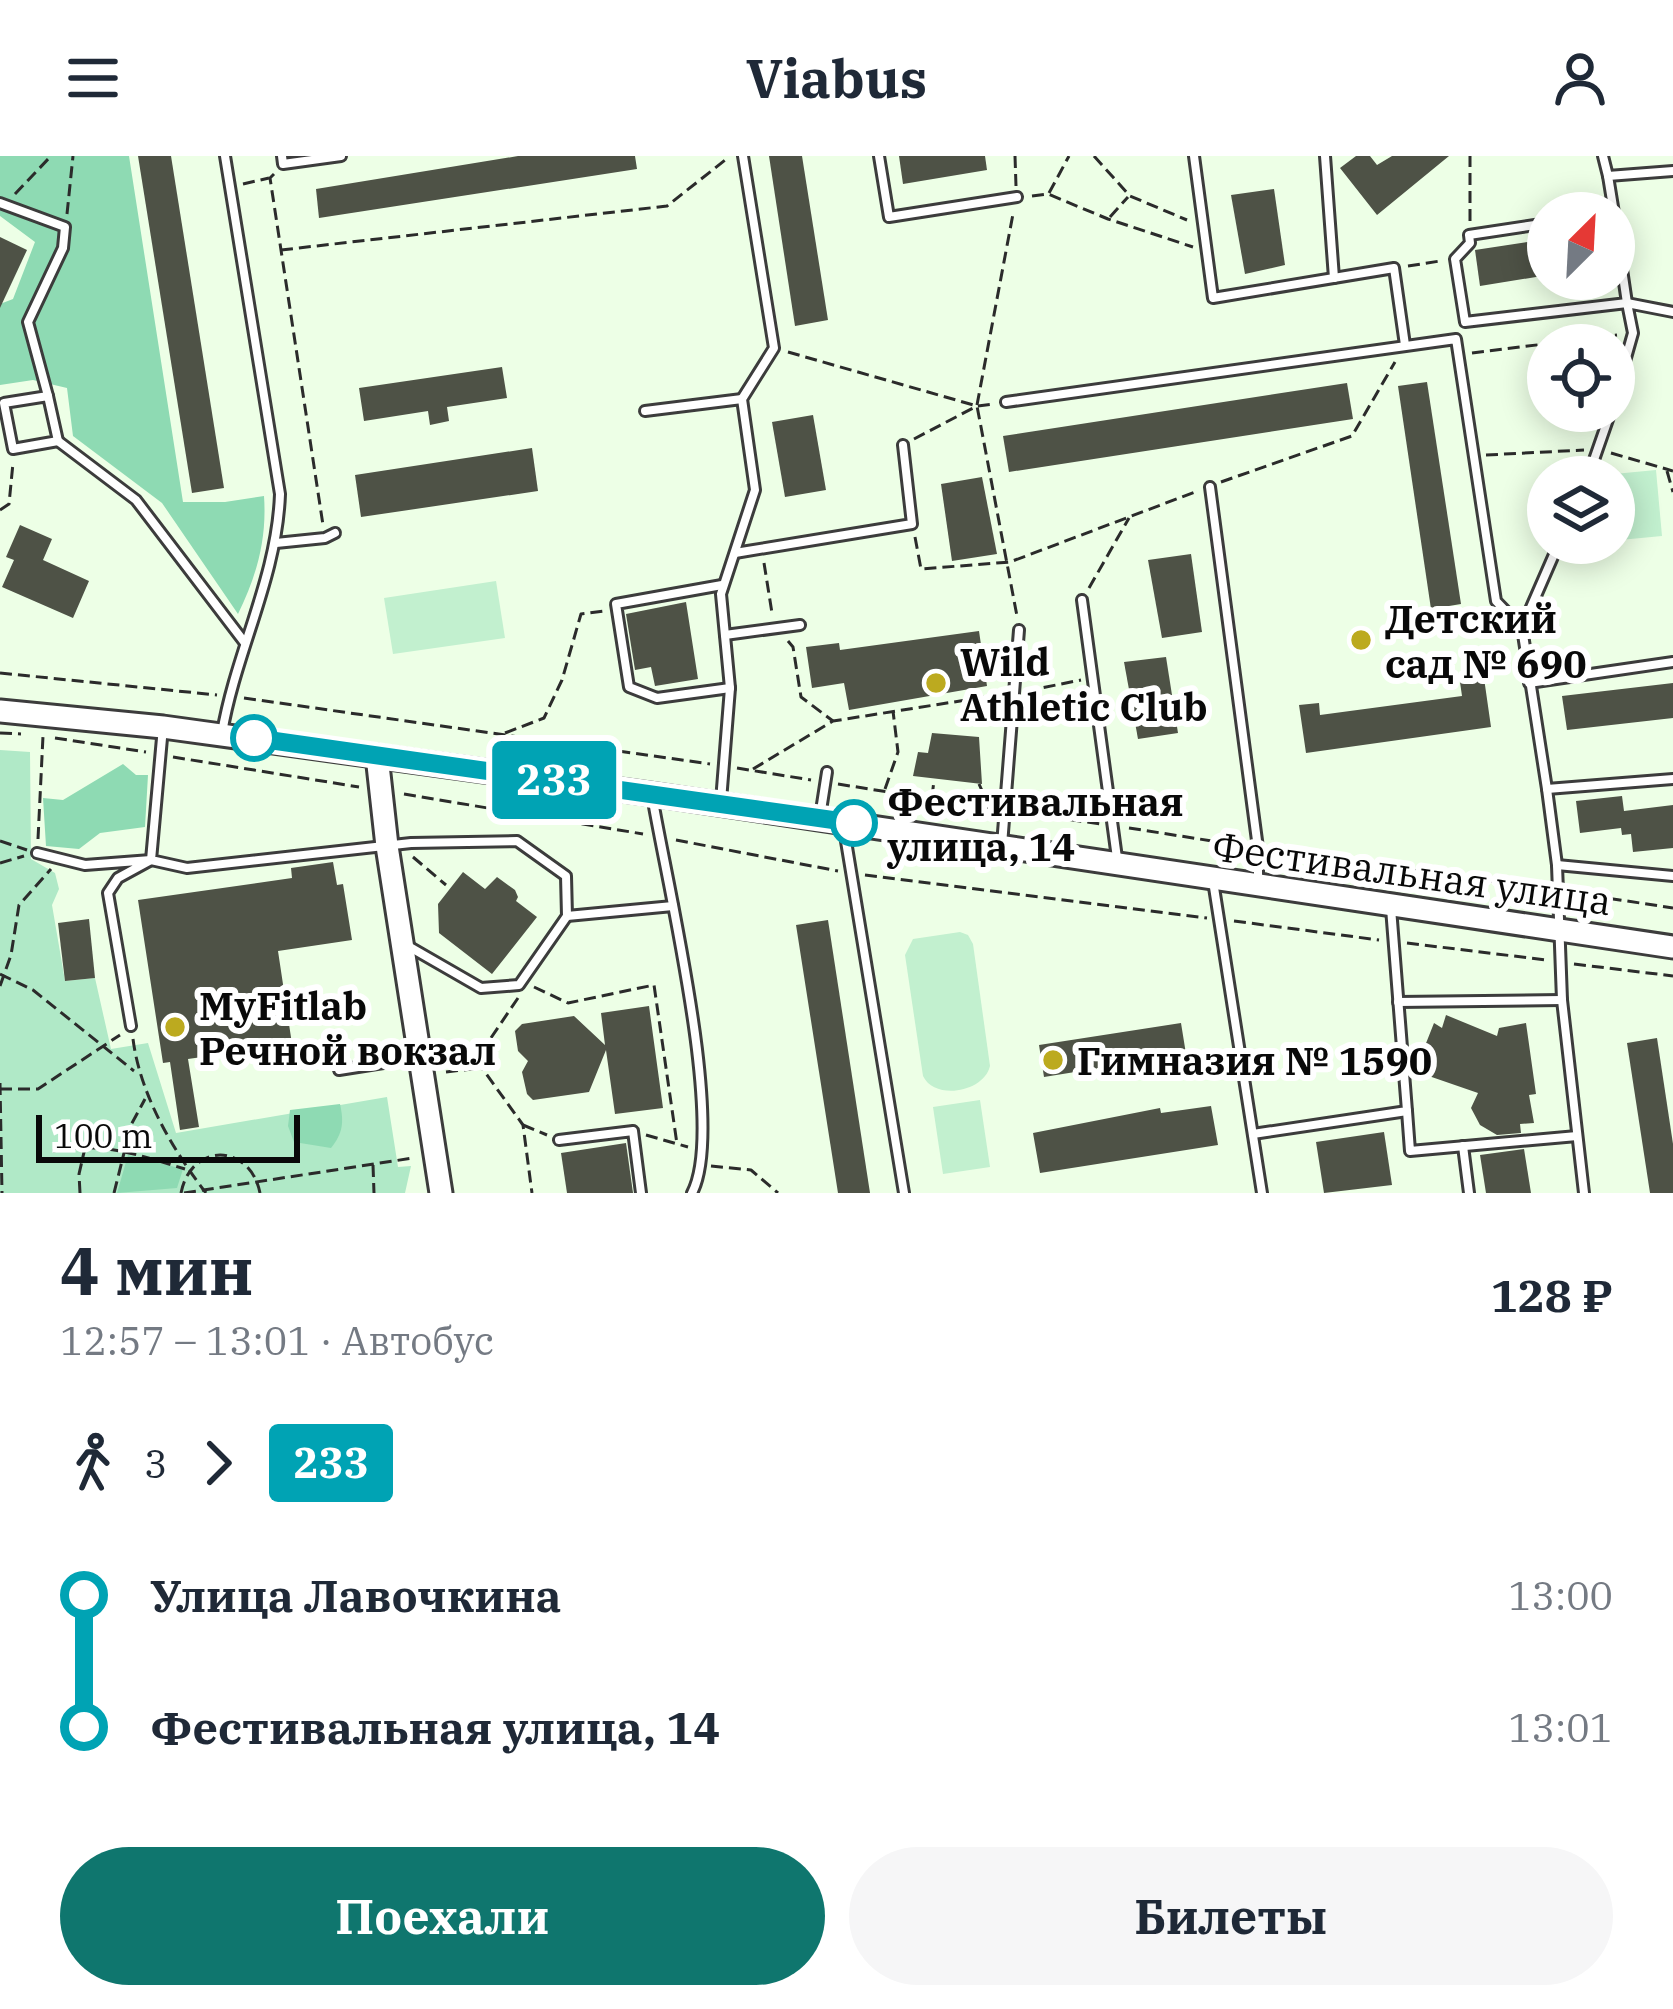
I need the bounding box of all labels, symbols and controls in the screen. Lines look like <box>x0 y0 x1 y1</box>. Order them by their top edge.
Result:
text: Viabus <box>746 43 927 113</box>
icon: menu <box>60 45 126 111</box>
icon: person <box>1547 45 1613 111</box>
north arrow <box>1527 192 1635 300</box>
map controls <box>1527 192 1635 564</box>
button: locate <box>1527 324 1635 432</box>
button: layers <box>1527 456 1635 564</box>
place label: Детский сад № 690 <box>1385 593 1587 689</box>
marker: Детский сад № 690 <box>1348 627 1374 653</box>
place label: Wild Athletic Club <box>960 636 1208 732</box>
marker: Wild Athletic Club <box>923 670 949 696</box>
unlabelled marker <box>232 716 276 760</box>
line badge: 233 <box>485 741 623 819</box>
text: 233 <box>516 752 592 807</box>
place label: Фестивальная улица, 14 <box>886 776 1184 872</box>
marker: Фестивальная улица, 14 <box>832 801 876 845</box>
street label: Фестивальная улица <box>1209 820 1615 926</box>
place label: MyFitlab Речной вокзал <box>199 980 496 1076</box>
marker: MyFitlab Речной вокзал <box>162 1014 188 1040</box>
place label: Гимназия № 1590 <box>1077 1035 1432 1086</box>
marker: Гимназия № 1590 <box>1040 1047 1066 1073</box>
scale bar <box>36 1109 300 1162</box>
text: 100 m <box>54 1114 153 1157</box>
text: 4 мин <box>60 1227 254 1313</box>
text: 128 ₽ <box>1491 1266 1613 1324</box>
text: 12:57 – 13:01 · Автобус <box>60 1315 494 1366</box>
icon: walk <box>60 1430 126 1496</box>
icon: forward <box>185 1430 251 1496</box>
text: 233 <box>293 1435 369 1490</box>
text: 3 <box>144 1438 167 1489</box>
text: Улица Лавочкина <box>150 1566 561 1624</box>
text: 13:00 <box>1508 1570 1613 1621</box>
text: Фестивальная улица, 14 <box>150 1698 720 1756</box>
text: 13:01 <box>1508 1702 1613 1753</box>
button: Поехали <box>60 1847 825 1985</box>
button: Билеты <box>849 1847 1613 1985</box>

